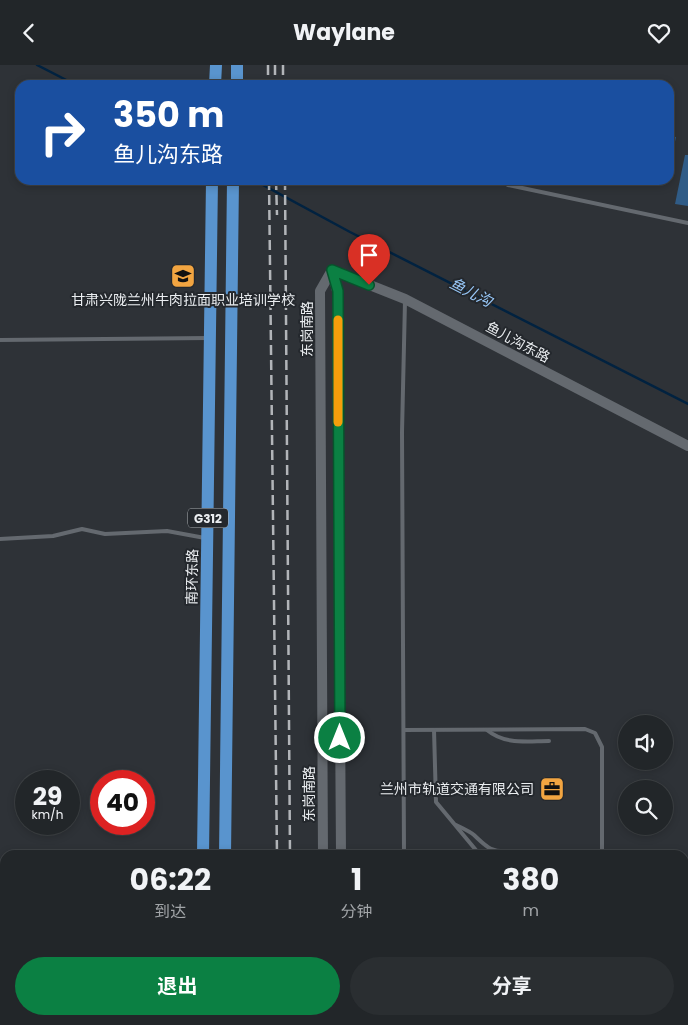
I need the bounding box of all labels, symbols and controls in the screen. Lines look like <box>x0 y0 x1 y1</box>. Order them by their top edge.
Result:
text: Waylane <box>293 17 395 48</box>
icon: back <box>15 19 43 47</box>
icon: heart <box>645 19 673 47</box>
text: 350 m <box>113 90 224 139</box>
icon: right <box>30 100 95 165</box>
text: 鱼儿沟东路 <box>113 139 223 170</box>
pin <box>348 234 390 285</box>
icon: arrive <box>355 241 383 269</box>
school or university icon: 甘肃兴陇兰州牛肉拉面职业培训学校 <box>170 263 196 289</box>
water label: 鱼儿沟 <box>446 272 498 312</box>
place label: 甘肃兴陇兰州牛肉拉面职业培训学校 <box>71 290 295 310</box>
street label: 东岗南路 <box>297 301 317 357</box>
street label: 鱼儿沟东路 <box>482 317 554 367</box>
road number: G312 <box>188 508 228 527</box>
street label: 南环东路 <box>182 549 202 605</box>
position arrow <box>313 711 365 763</box>
map controls <box>618 715 673 835</box>
button: sound <box>618 715 673 770</box>
street label: 东岗南路 <box>299 766 319 822</box>
speed limit sign: 40 <box>90 770 155 835</box>
office icon: 兰州市轨道交通有限公司 <box>539 776 565 802</box>
text: 29 <box>33 779 62 814</box>
place label: 兰州市轨道交通有限公司 <box>380 779 534 799</box>
button: search <box>618 780 673 835</box>
text: km/h <box>32 806 63 823</box>
text: 06:22 <box>130 858 211 901</box>
text: 1 <box>351 858 362 901</box>
text: 380 <box>502 858 559 901</box>
text: m <box>523 899 539 922</box>
text: 到达 <box>154 900 186 923</box>
text: 分钟 <box>341 900 373 923</box>
button: 退出 <box>15 957 340 1015</box>
button: 分享 <box>350 957 674 1015</box>

